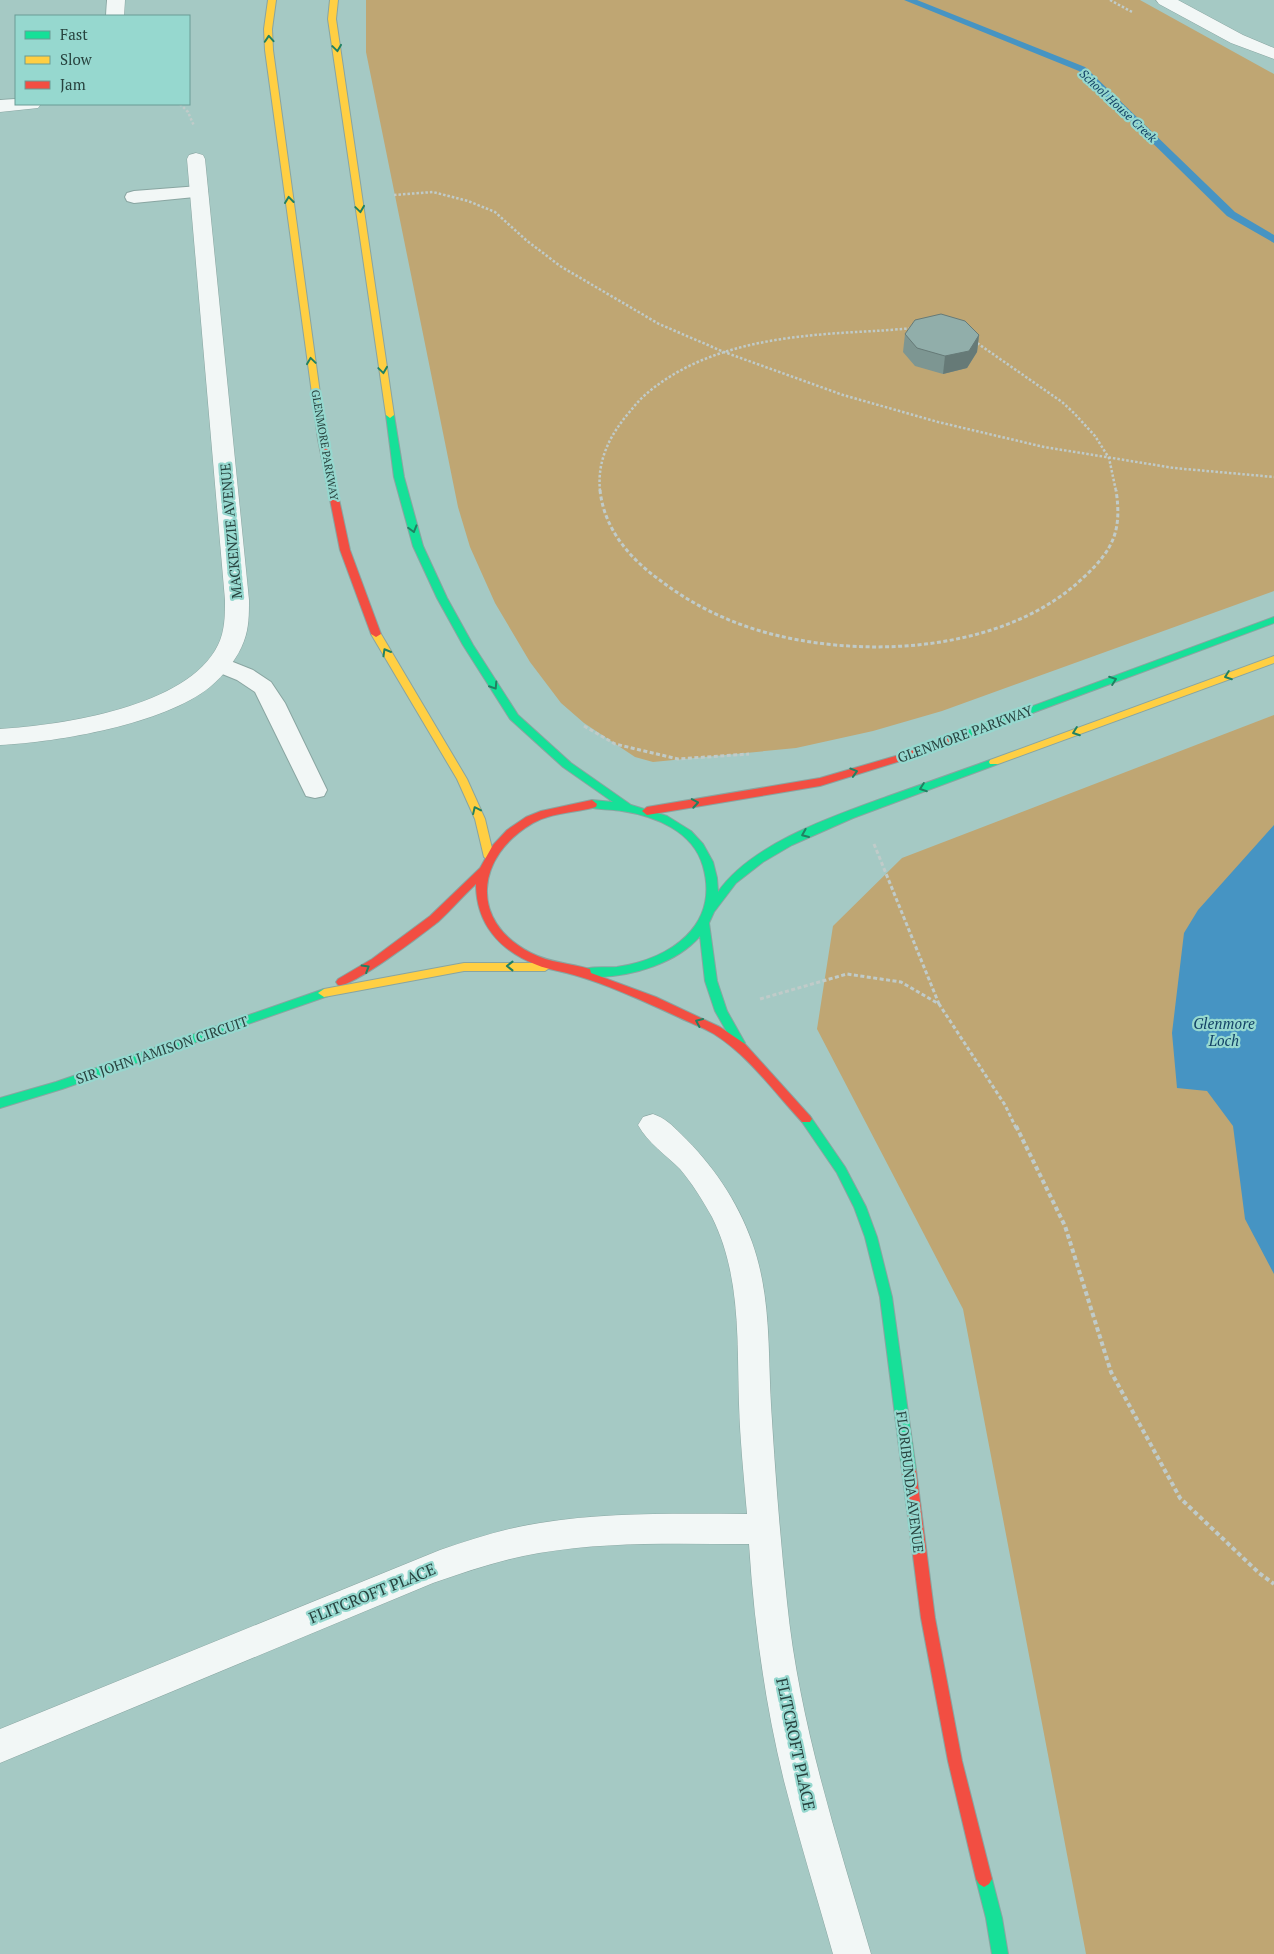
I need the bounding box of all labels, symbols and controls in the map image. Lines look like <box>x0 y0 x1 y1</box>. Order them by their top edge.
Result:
legend <box>15 15 190 105</box>
text: Fast <box>60 24 88 44</box>
one-way arrow <box>263 35 274 43</box>
one-way arrow <box>331 44 341 53</box>
text: Slow <box>60 49 93 69</box>
water label: School House Creek <box>1077 66 1160 145</box>
text: Jam <box>60 74 86 94</box>
one-way arrow <box>284 196 295 204</box>
one-way arrow <box>355 205 365 213</box>
one-way arrow <box>306 357 317 365</box>
one-way arrow <box>378 366 388 374</box>
street label: GLENMORE PARKWAY <box>308 389 342 502</box>
street label: MACKENZIE AVENUE <box>215 463 246 600</box>
one-way arrow <box>408 525 418 533</box>
one-way arrow <box>383 649 393 658</box>
one-way arrow <box>1224 670 1233 680</box>
one-way arrow <box>1108 675 1116 685</box>
one-way arrow <box>488 681 498 690</box>
street label: GLENMORE PARKWAY <box>895 700 1036 767</box>
one-way arrow <box>1072 726 1081 736</box>
one-way arrow <box>849 767 858 777</box>
one-way arrow <box>919 782 928 792</box>
one-way arrow <box>690 799 699 809</box>
one-way arrow <box>472 806 483 815</box>
one-way arrow <box>801 828 810 839</box>
one-way arrow <box>505 961 513 971</box>
one-way arrow <box>360 965 369 975</box>
street label: SIR JOHN JAMISON CIRCUIT <box>73 1011 251 1088</box>
water label: Glenmore Loch <box>1193 1013 1255 1050</box>
one-way arrow <box>695 1017 704 1028</box>
street label: FLORIBUNDA AVENUE <box>892 1410 929 1554</box>
street label: FLITCROFT PLACE <box>305 1558 439 1628</box>
street label: FLITCROFT PLACE <box>771 1676 821 1812</box>

